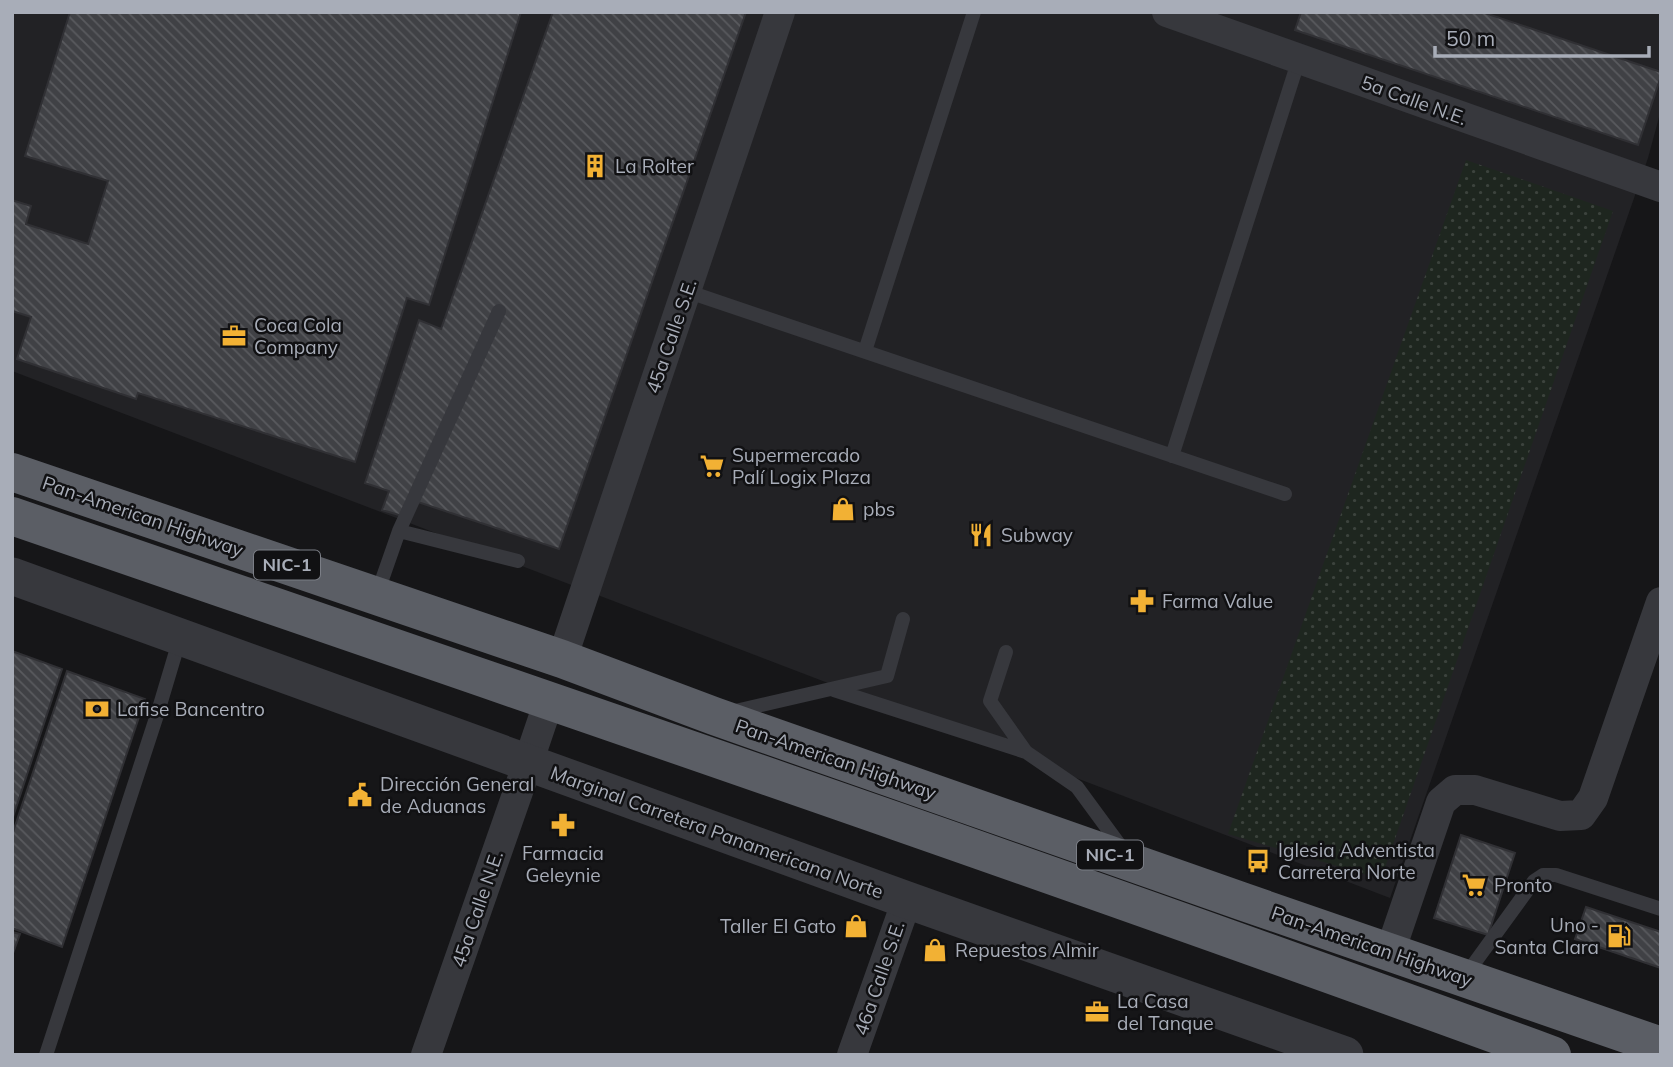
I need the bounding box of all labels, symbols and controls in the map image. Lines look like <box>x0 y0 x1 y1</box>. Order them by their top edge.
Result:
scale bar <box>1435 14 1648 58</box>
text: 50 m <box>1446 25 1495 51</box>
street label: 5a Calle N.E. <box>1358 70 1470 130</box>
building icon: La Rolter <box>581 152 609 180</box>
place label: La Rolter <box>615 154 694 178</box>
street label: 45a Calle S.E. <box>640 276 702 396</box>
place label: Coca Cola Company <box>254 313 342 359</box>
office icon: Coca Cola Company <box>220 322 248 350</box>
place label: Supermercado Palí Logix Plaza <box>732 443 871 489</box>
supermarket icon: Supermercado Palí Logix Plaza <box>698 452 726 480</box>
street label: Pan-American Highway <box>39 470 247 562</box>
shop icon: pbs <box>829 495 857 523</box>
place label: pbs <box>863 497 895 521</box>
restaurant icon: Subway <box>967 521 995 549</box>
place label: Subway <box>1001 523 1073 547</box>
road number: NIC-1 <box>254 550 320 580</box>
pharmacy icon: Farma Value <box>1128 587 1156 615</box>
place label: Farma Value <box>1162 589 1273 613</box>
bank icon: Lafise Bancentro <box>83 695 111 723</box>
place label: Lafise Bancentro <box>117 697 265 721</box>
street label: Pan-American Highway <box>732 713 940 805</box>
street label: Marginal Carretera Panamericana Norte <box>547 760 887 904</box>
place label: Dirección General de Aduanas <box>380 772 534 818</box>
public building icon: Dirección General de Aduanas <box>346 781 374 809</box>
pharmacy icon: Farmacia Geleynie <box>549 811 577 839</box>
place label: Iglesia Adventista Carretera Norte <box>1278 838 1435 884</box>
road number: NIC-1 <box>1077 840 1143 870</box>
place label: Farmacia Geleynie <box>522 841 604 887</box>
bus stop icon: Iglesia Adventista Carretera Norte <box>1244 847 1272 875</box>
street label: 45a Calle N.E. <box>446 848 508 970</box>
supermarket icon: Pronto <box>1460 871 1488 899</box>
place label: Pronto <box>1494 873 1552 897</box>
street label: Pan-American Highway <box>1268 900 1476 992</box>
shop icon: Taller El Gato <box>842 912 870 940</box>
place label: Uno - Santa Clara <box>1494 913 1599 959</box>
place label: Taller El Gato <box>720 914 836 938</box>
street label: 46a Calle S.E. <box>848 918 910 1038</box>
fuel station icon: Uno - Santa Clara <box>1605 922 1633 950</box>
shop icon: Repuestos Almir <box>921 936 949 964</box>
place label: Repuestos Almir <box>955 938 1099 962</box>
place label: La Casa del Tanque <box>1117 989 1213 1035</box>
office icon: La Casa del Tanque <box>1083 998 1111 1026</box>

